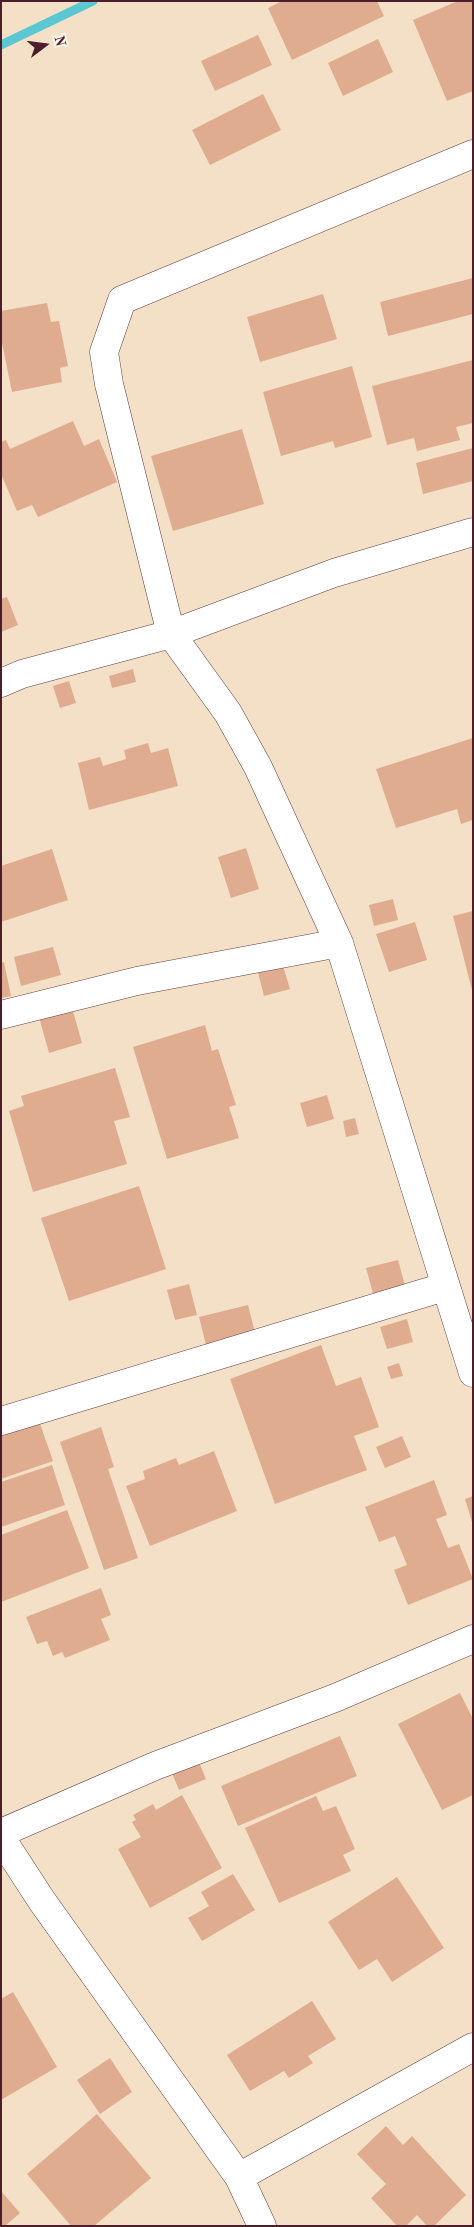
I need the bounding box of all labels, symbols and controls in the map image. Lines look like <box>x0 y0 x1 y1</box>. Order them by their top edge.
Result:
north arrow <box>20 20 70 70</box>
text: N <box>51 34 68 48</box>

